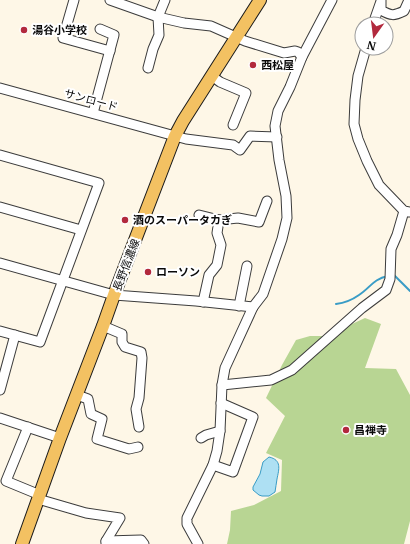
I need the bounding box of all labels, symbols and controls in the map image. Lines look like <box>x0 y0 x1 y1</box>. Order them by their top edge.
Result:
north arrow <box>354 16 394 56</box>
place label: 湯谷小学校 <box>32 23 87 37</box>
marker: 湯谷小学校 <box>19 25 29 35</box>
text: N <box>365 38 377 54</box>
place label: 西松屋 <box>261 58 294 72</box>
marker: 西松屋 <box>248 60 258 70</box>
street label: サンロード <box>63 86 119 114</box>
place label: 酒のスーパータカぎ <box>133 213 232 227</box>
marker: 酒のスーパータカぎ <box>120 215 130 225</box>
street label: 長野信濃線 <box>110 237 142 293</box>
place label: ローソン <box>156 265 200 279</box>
marker: ローソン <box>143 267 153 277</box>
place label: 昌禅寺 <box>354 423 387 437</box>
marker: 昌禅寺 <box>341 425 351 435</box>

